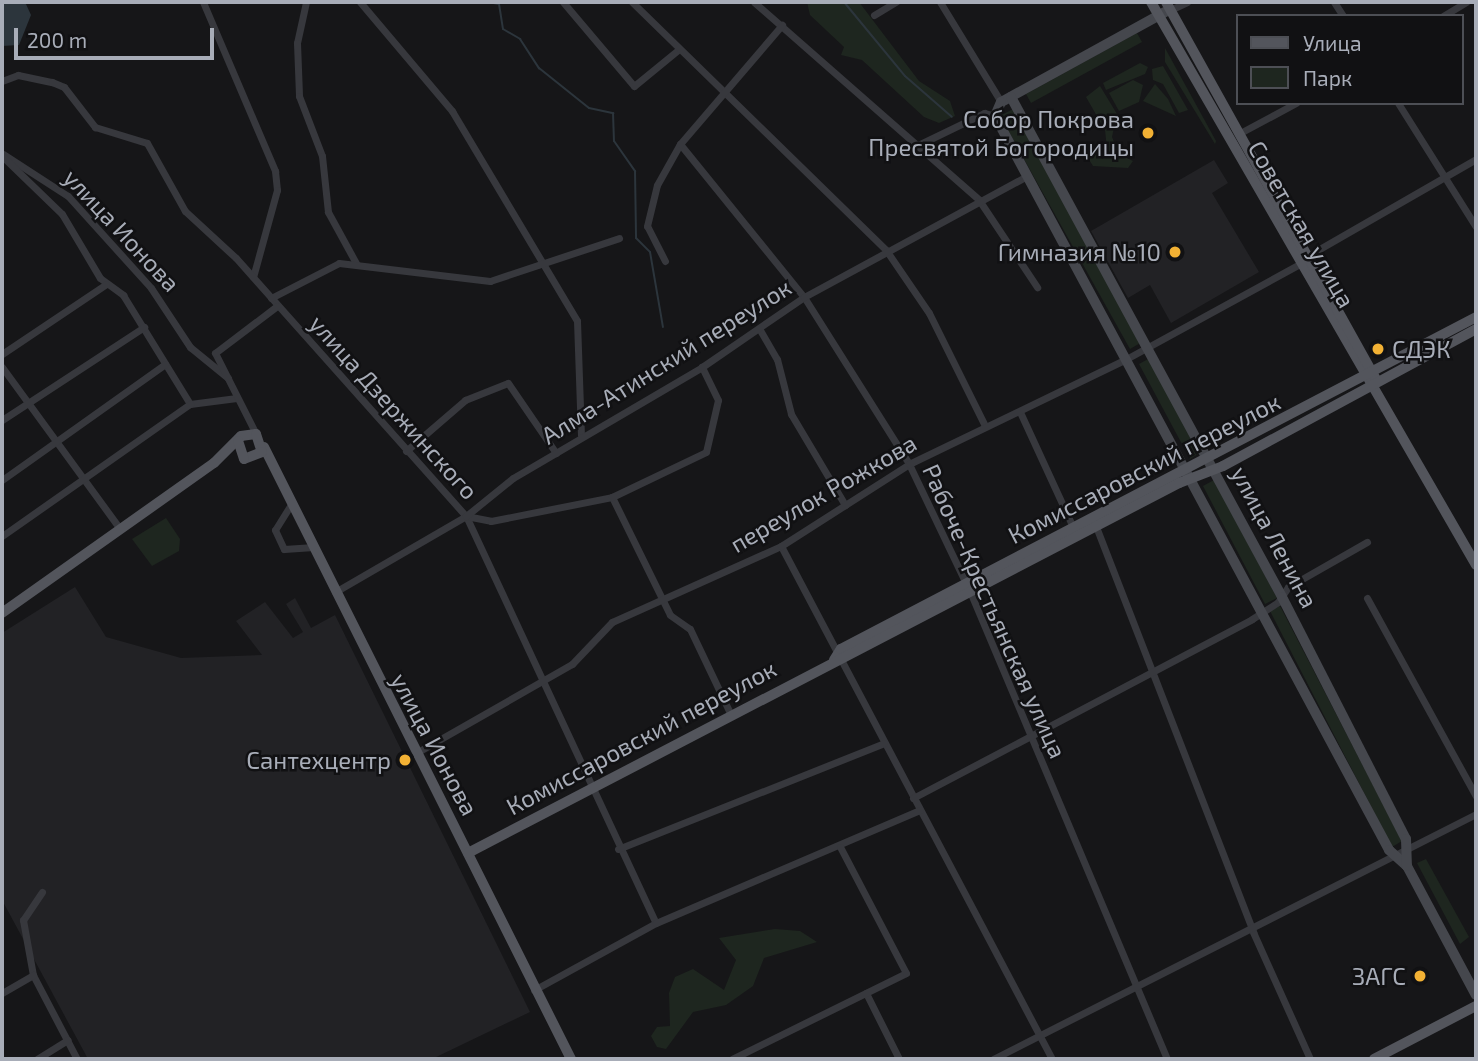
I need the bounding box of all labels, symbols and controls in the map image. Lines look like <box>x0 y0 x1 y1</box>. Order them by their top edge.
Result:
scale bar <box>18 14 217 58</box>
legend <box>1236 14 1464 105</box>
text: 200 m <box>27 27 87 52</box>
text: Улица <box>1303 30 1362 55</box>
text: Парк <box>1303 65 1352 90</box>
place label: Собор Покрова Пресвятой Богородицы <box>868 105 1134 161</box>
marker: Собор Покрова Пресвятой Богородицы <box>1140 125 1156 141</box>
street label: Советская улица <box>1243 135 1361 313</box>
street label: улица Ионова <box>58 163 186 297</box>
place label: Гимназия №10 <box>998 238 1161 266</box>
marker: Гимназия №10 <box>1167 244 1183 260</box>
street label: Алма-Атинский переулок <box>536 272 796 450</box>
street label: улица Дзержинского <box>304 309 484 505</box>
place label: СДЭК <box>1392 335 1451 363</box>
marker: СДЭК <box>1370 341 1386 357</box>
street label: Комиссаровский переулок <box>1003 387 1285 549</box>
street label: переулок Рожкова <box>725 428 921 558</box>
street label: Рабоче-Крестьянская улица <box>917 459 1073 763</box>
street label: улица Ленина <box>1226 461 1324 613</box>
street label: Комиссаровский переулок <box>501 654 781 820</box>
street label: улица Ионова <box>385 668 485 820</box>
place label: Сантехцентр <box>246 746 391 774</box>
marker: Сантехцентр <box>397 752 413 768</box>
place label: ЗАГС <box>1352 962 1406 990</box>
marker: ЗАГС <box>1412 968 1428 984</box>

